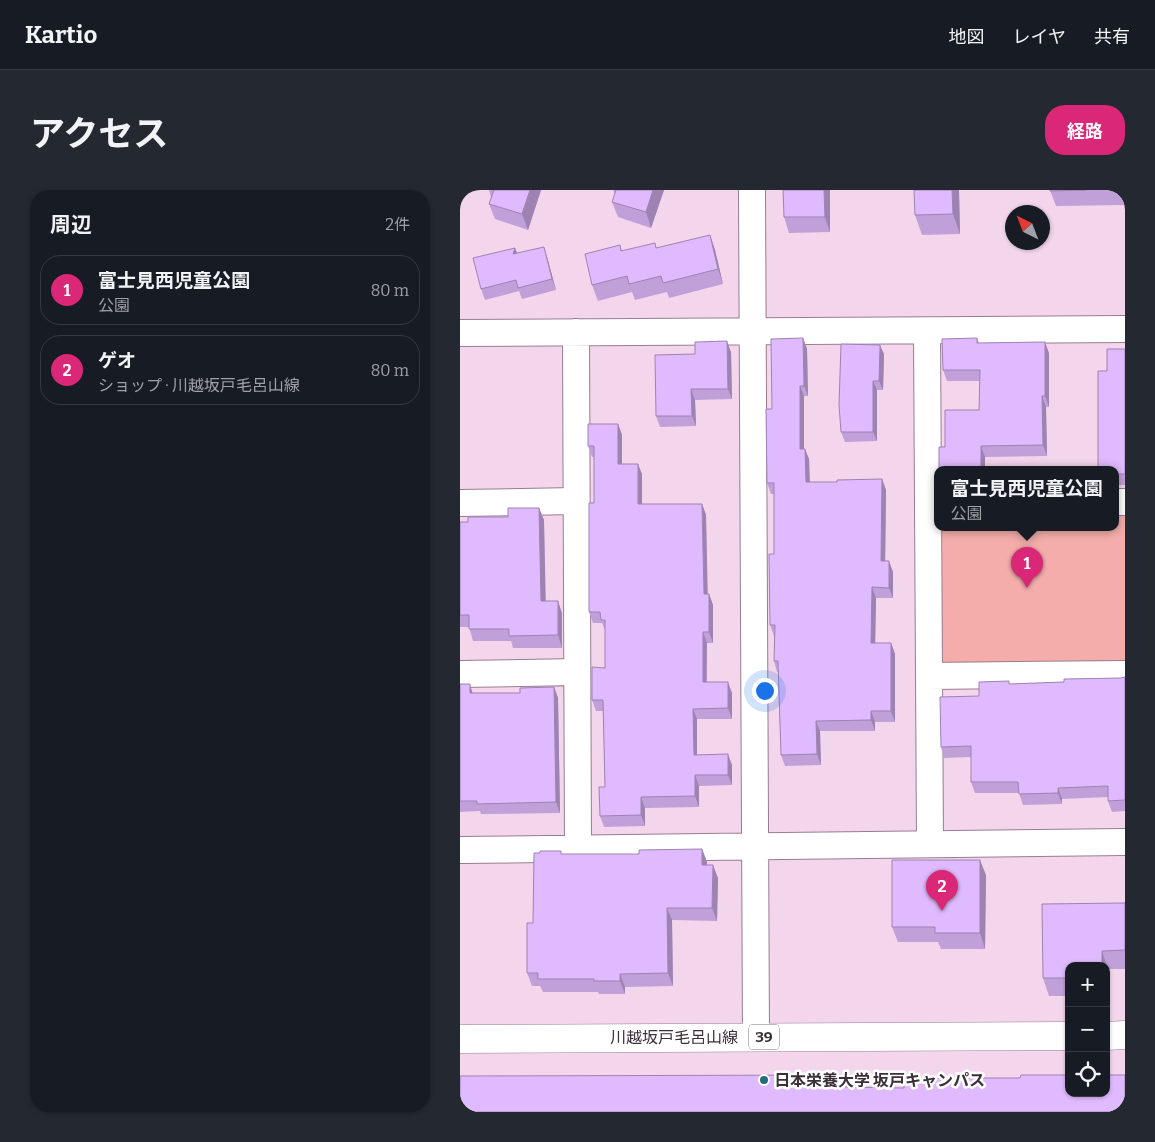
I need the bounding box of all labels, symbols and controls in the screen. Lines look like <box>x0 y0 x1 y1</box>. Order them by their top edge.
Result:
text: Kartio <box>25 21 97 49</box>
text: 地図 <box>949 26 985 48</box>
text: レイヤ <box>1013 26 1066 48</box>
text: 共有 <box>1094 26 1130 48</box>
button: 経路 <box>1045 105 1125 155</box>
text: アクセス <box>30 113 168 155</box>
north arrow <box>1005 205 1050 250</box>
text: 周辺 <box>50 212 92 238</box>
text: 2件 <box>385 215 410 234</box>
text: 富士見西児童公園 <box>98 269 250 292</box>
text: 1 <box>64 281 70 300</box>
text: 80 m <box>371 281 409 300</box>
text: 公園 <box>98 296 130 315</box>
text: ゲオ <box>98 349 136 372</box>
text: 2 <box>62 361 72 380</box>
text: 80 m <box>371 361 409 380</box>
text: ショップ · 川越坂戸毛呂山線 <box>98 376 300 395</box>
popup <box>934 466 1119 531</box>
text: 富士見西児童公園 <box>950 477 1103 500</box>
text: 公園 <box>950 504 983 523</box>
pin: 1 <box>1011 547 1043 588</box>
your location <box>752 678 778 704</box>
pin: 2 <box>926 870 958 911</box>
map controls <box>1065 962 1110 1097</box>
button: + <box>1065 962 1110 1007</box>
button: − <box>1065 1007 1110 1052</box>
road number: 39 <box>749 1024 779 1050</box>
street label: 川越坂戸毛呂山線 <box>610 1028 738 1047</box>
button: locate <box>1065 1052 1110 1097</box>
place label: 日本栄養大学 坂戸キャンパス <box>774 1071 985 1090</box>
marker: 日本栄養大学 坂戸キャンパス <box>758 1074 770 1086</box>

